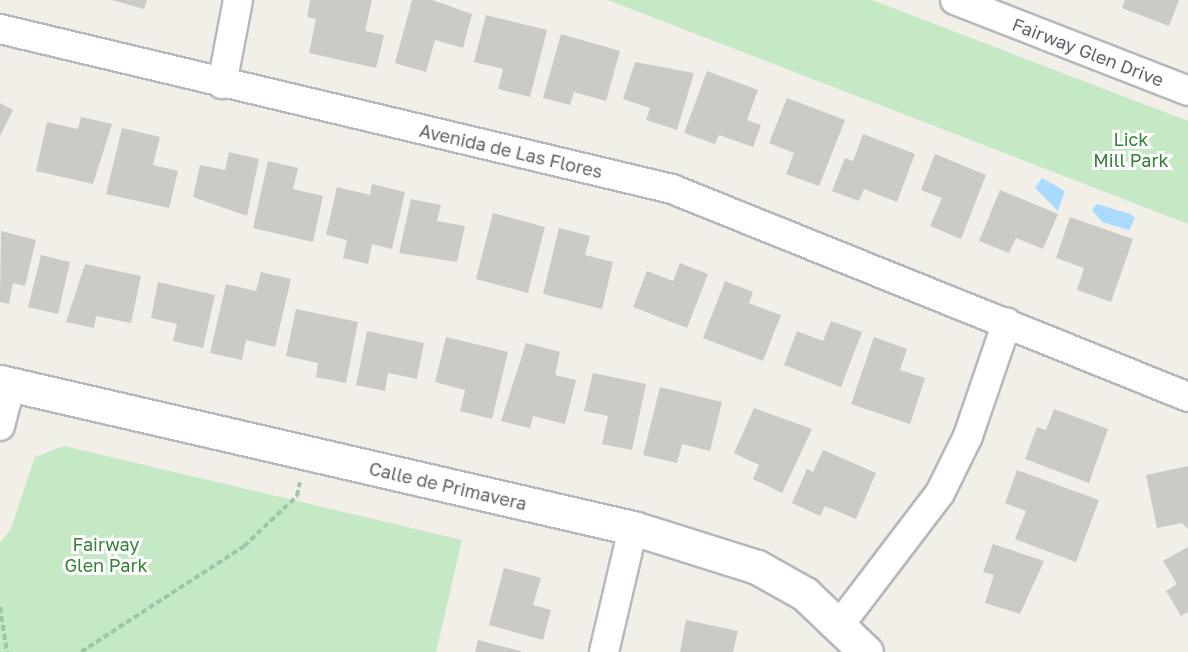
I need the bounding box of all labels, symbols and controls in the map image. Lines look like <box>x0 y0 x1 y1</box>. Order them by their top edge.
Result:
street label: Fairway Glen Drive <box>1009 13 1167 91</box>
street label: Avenida de Las Flores <box>417 119 605 183</box>
park label: Lick Mill Park <box>1093 129 1169 172</box>
street label: Calle de Primavera <box>367 457 529 515</box>
park label: Fairway Glen Park <box>64 534 148 576</box>

